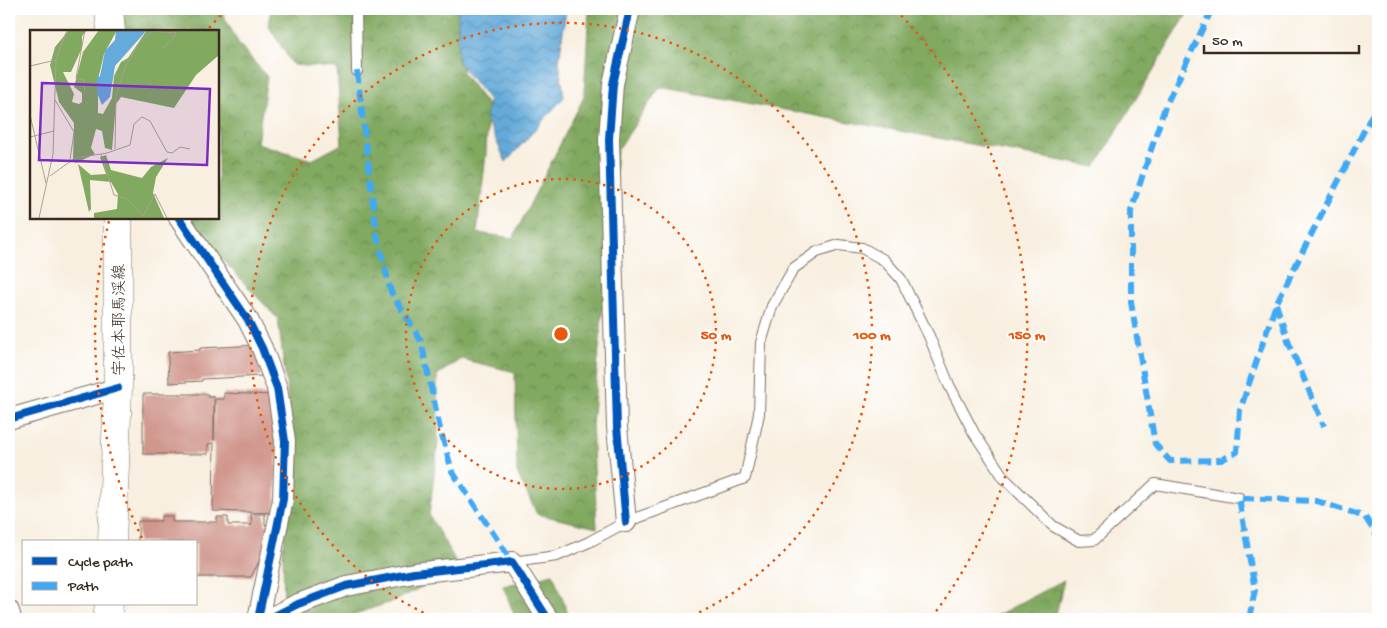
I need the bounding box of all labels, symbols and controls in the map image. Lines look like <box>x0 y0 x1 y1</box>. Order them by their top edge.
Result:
scale bar <box>1204 22 1360 54</box>
inset map <box>30 30 219 219</box>
text: 50 m <box>1212 33 1243 51</box>
street label: 宇佐本耶馬渓線 <box>110 264 131 376</box>
centre of rings <box>552 325 570 343</box>
text: 50 m <box>701 327 732 345</box>
text: 100 m <box>852 327 891 345</box>
text: 150 m <box>1008 327 1046 345</box>
legend <box>22 540 198 606</box>
text: Cycle path <box>68 554 133 572</box>
text: Path <box>67 578 99 596</box>

